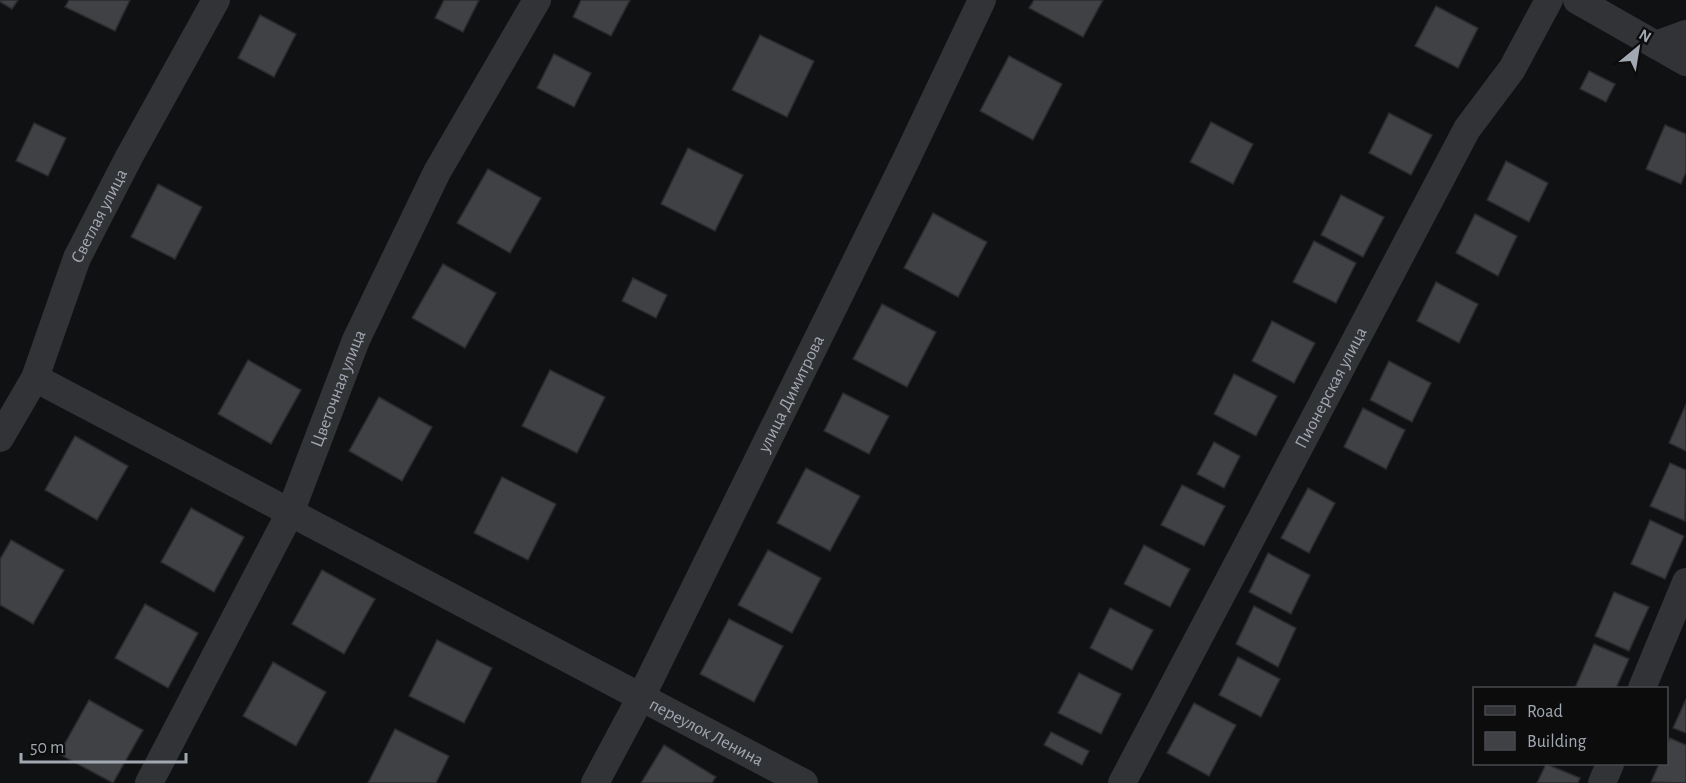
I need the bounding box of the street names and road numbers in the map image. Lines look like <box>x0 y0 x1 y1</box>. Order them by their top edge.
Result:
street label: Светлая улица <box>68 166 131 266</box>
street label: Пионерская улица <box>1292 325 1371 452</box>
street label: Цветочная улица <box>308 327 369 450</box>
street label: улица Димитрова <box>755 333 828 456</box>
street label: переулок Ленина <box>646 695 766 770</box>

